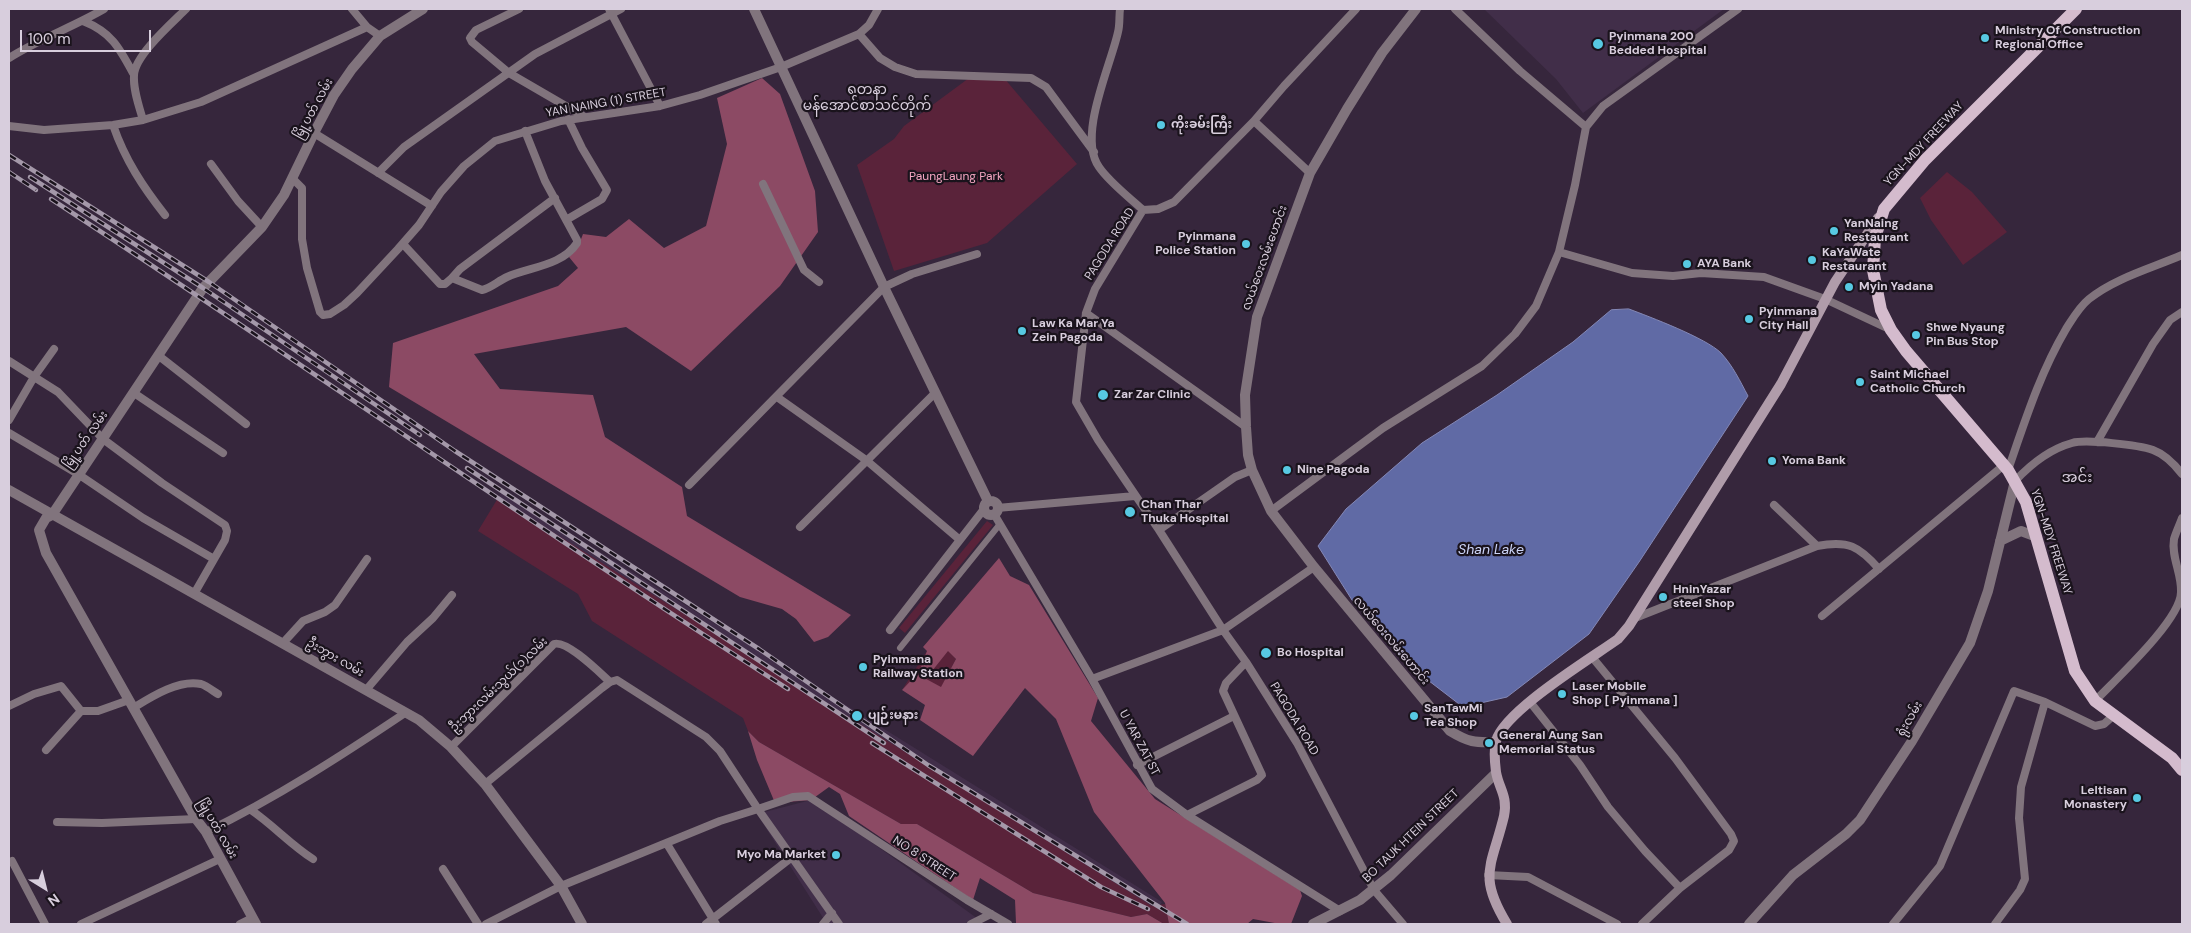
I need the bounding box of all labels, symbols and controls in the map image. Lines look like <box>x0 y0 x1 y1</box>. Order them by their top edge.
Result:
scale bar <box>22 20 154 52</box>
place label: Ministry Of Construction Regional Office <box>1995 24 2140 52</box>
text: 100 m <box>28 29 71 49</box>
place label: Pyinmana 200 Bedded Hospital <box>1609 30 1706 58</box>
marker: Ministry Of Construction Regional Office <box>1979 32 1991 44</box>
marker: Pyinmana 200 Bedded Hospital <box>1591 37 1605 51</box>
street label: မြို့ပတ် လမ်း <box>291 76 337 142</box>
district label: ရတနာ မန်အောင်စာသင်တိုက် <box>803 82 931 114</box>
street label: YAN NAING (1) STREET <box>545 85 667 121</box>
street label: YGN-MDY FREEWAY <box>1881 99 1967 189</box>
place label: ကိုးခမ်းကြီး <box>1171 118 1232 132</box>
marker: ကိုးခမ်းကြီး <box>1155 119 1167 131</box>
park label: PaungLaung Park <box>909 170 1003 184</box>
street label: လယ်ဝေးလမ်းဟောင်း <box>1239 203 1291 313</box>
street label: PAGODA ROAD <box>1082 205 1138 283</box>
place label: YanNaing Restaurant <box>1844 217 1909 245</box>
marker: YanNaing Restaurant <box>1828 225 1840 237</box>
place label: Pyinmana Police Station <box>1155 230 1236 258</box>
marker: Pyinmana Police Station <box>1240 238 1252 250</box>
place label: KaYaWate Restaurant <box>1822 246 1887 274</box>
marker: KaYaWate Restaurant <box>1806 254 1818 266</box>
place label: AYA Bank <box>1697 257 1751 271</box>
marker: AYA Bank <box>1681 258 1693 270</box>
place label: Myin Yadana <box>1859 280 1933 294</box>
marker: Myin Yadana <box>1843 281 1855 293</box>
place label: Pyinmana City Hall <box>1759 305 1817 333</box>
marker: Pyinmana City Hall <box>1743 313 1755 325</box>
place label: Law Ka Mar Ya Zein Pagoda <box>1032 317 1115 345</box>
place label: Shwe Nyaung Pin Bus Stop <box>1926 321 2005 349</box>
marker: Law Ka Mar Ya Zein Pagoda <box>1016 325 1028 337</box>
marker: Shwe Nyaung Pin Bus Stop <box>1910 329 1922 341</box>
place label: Saint Michael Catholic Church <box>1870 368 1966 396</box>
marker: Saint Michael Catholic Church <box>1854 376 1866 388</box>
marker: Zar Zar Clinic <box>1096 388 1110 402</box>
place label: Zar Zar Clinic <box>1114 388 1191 402</box>
street label: မြို့ပတ် လမ်း <box>61 408 111 472</box>
place label: Yoma Bank <box>1782 454 1846 468</box>
marker: Yoma Bank <box>1766 455 1778 467</box>
place label: Nine Pagoda <box>1297 463 1370 477</box>
marker: Nine Pagoda <box>1281 464 1293 476</box>
district label: အင်း <box>2062 469 2092 487</box>
street label: YGN-MDY FREEWAY <box>2027 487 2075 597</box>
place label: Chan Thar Thuka Hospital <box>1141 498 1228 526</box>
marker: Chan Thar Thuka Hospital <box>1123 505 1137 519</box>
water label: Shan Lake <box>1458 542 1524 558</box>
place label: HninYazar steel Shop <box>1673 583 1735 611</box>
marker: HninYazar steel Shop <box>1657 591 1669 603</box>
street label: လယ်ဝေးလမ်းဟောင်း <box>1350 594 1432 688</box>
street label: ဦးဘွားလမ်းသွယ်(၁)လမ်း <box>447 635 551 735</box>
street label: ဦးဘွား လမ်း <box>304 636 366 680</box>
marker: Bo Hospital <box>1259 646 1273 660</box>
place label: Bo Hospital <box>1277 646 1344 660</box>
place label: Pyinmana Railway Station <box>873 653 963 681</box>
marker: Pyinmana Railway Station <box>857 661 869 673</box>
street label: PAGODA ROAD <box>1267 680 1321 758</box>
place label: Laser Mobile Shop [ Pyinmana ] <box>1572 680 1677 708</box>
marker: Laser Mobile Shop [ Pyinmana ] <box>1556 688 1568 700</box>
street label: ရုံးလမ်း <box>1894 699 1926 739</box>
place label: SanTawMi Tea Shop <box>1424 702 1483 730</box>
street label: U YAR ZAT ST <box>1116 708 1162 778</box>
marker: ပျဉ်းမနား <box>850 709 864 723</box>
place label: ပျဉ်းမနား <box>868 709 918 723</box>
marker: SanTawMi Tea Shop <box>1408 710 1420 722</box>
place label: General Aung San Memorial Status <box>1499 729 1603 757</box>
marker: General Aung San Memorial Status <box>1483 737 1495 749</box>
place label: Leltisan Monastery <box>2064 784 2127 812</box>
street label: BO TAUK HTEIN STREET <box>1360 786 1462 886</box>
marker: Leltisan Monastery <box>2131 792 2143 804</box>
street label: မြို့ပတ် လမ်း <box>194 796 240 862</box>
street label: NO 8 STREET <box>890 833 958 885</box>
place label: Myo Ma Market <box>737 848 826 862</box>
marker: Myo Ma Market <box>830 849 842 861</box>
north arrow <box>20 863 70 913</box>
text: N <box>44 890 63 910</box>

